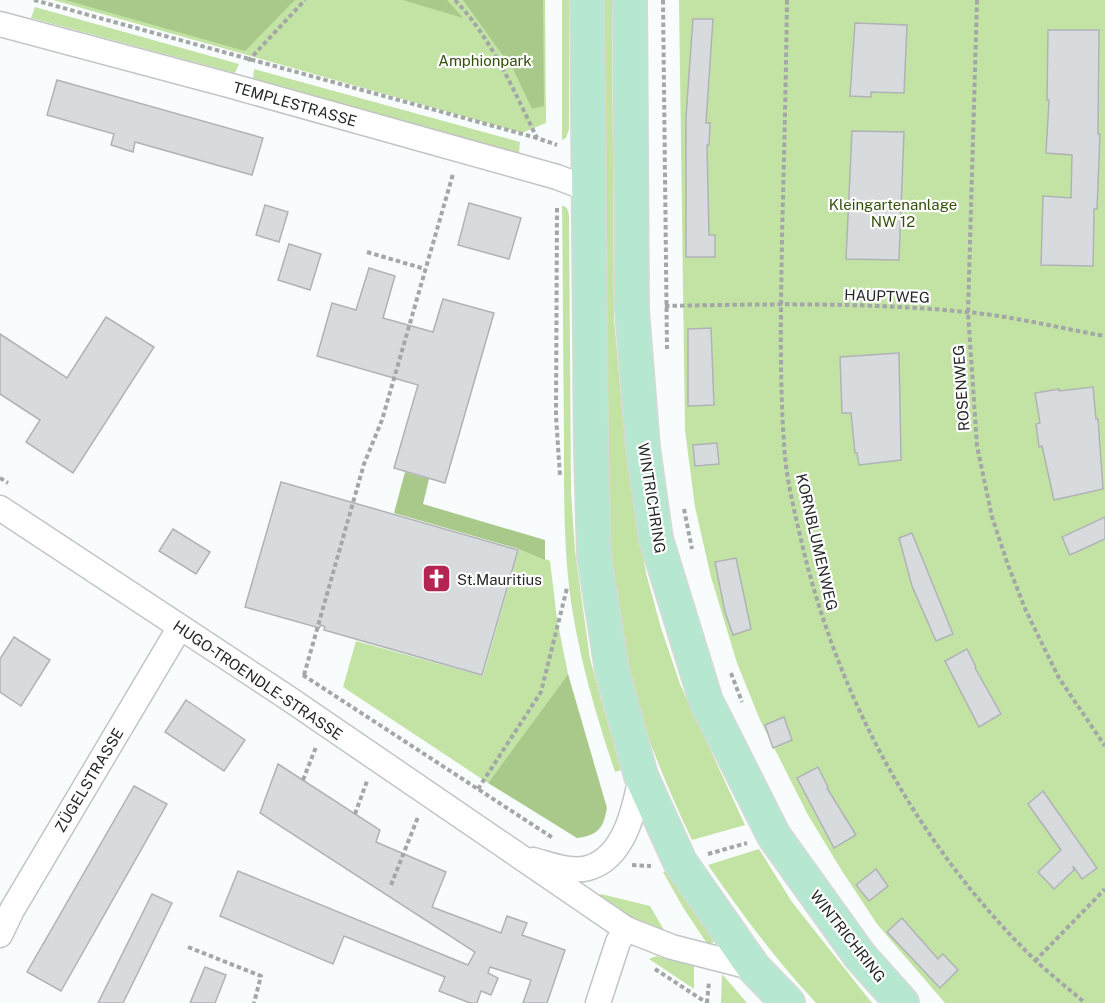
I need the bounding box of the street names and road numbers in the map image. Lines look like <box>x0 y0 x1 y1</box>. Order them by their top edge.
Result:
street label: TEMPLESTRASSE <box>231 78 359 130</box>
street label: HAUPTWEG <box>844 286 930 306</box>
street label: ROSENWEG <box>950 344 972 432</box>
street label: WINTRICHRING <box>635 442 669 554</box>
street label: KORNBLUMENWEG <box>793 472 841 612</box>
street label: HUGO-TROENDLE-STRASSE <box>170 617 346 743</box>
street label: ZÜGELSTRASSE <box>50 724 127 835</box>
street label: WINTRICHRING <box>807 887 889 985</box>

